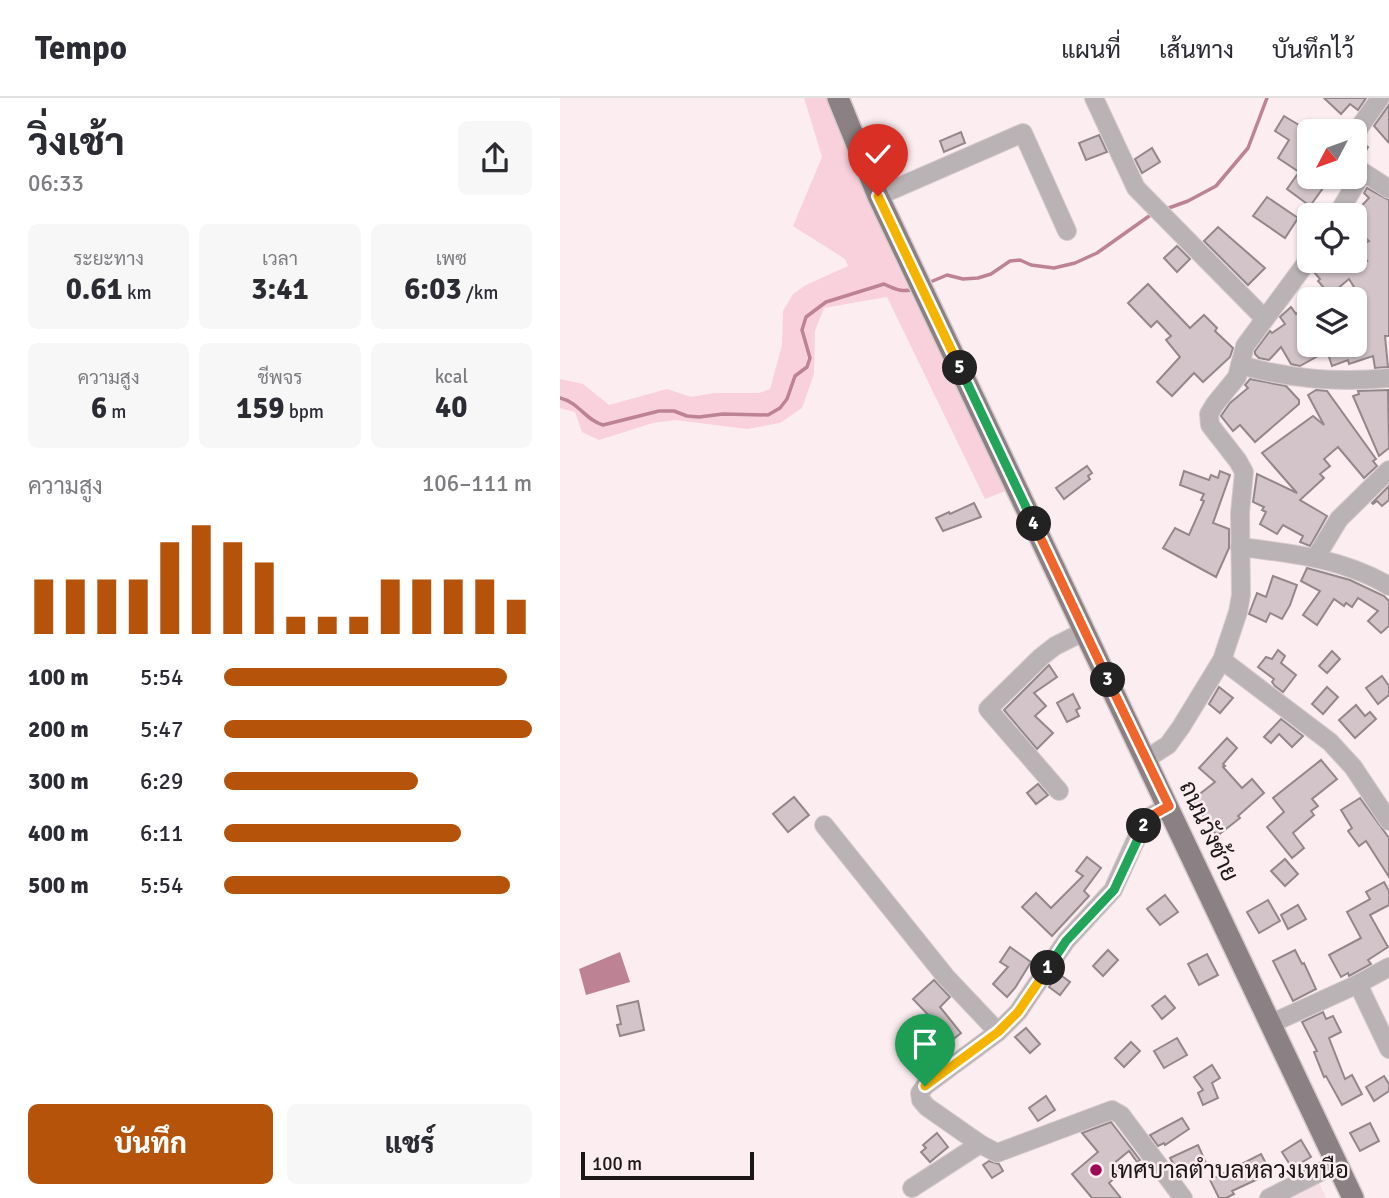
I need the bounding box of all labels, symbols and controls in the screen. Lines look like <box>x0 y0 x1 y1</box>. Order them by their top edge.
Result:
text: Tempo <box>35 28 127 69</box>
text: แผนที่ <box>1061 35 1121 65</box>
text: เส้นทาง <box>1159 35 1234 65</box>
text: บันทึกไว้ <box>1272 35 1354 65</box>
text: วิ่งเช้า <box>28 119 125 166</box>
north arrow <box>1297 119 1367 189</box>
map controls <box>1297 119 1367 357</box>
button: share <box>458 121 532 195</box>
pin <box>848 124 908 196</box>
icon: check <box>859 135 897 173</box>
text: 06:33 <box>28 169 84 198</box>
button: locate <box>1297 203 1367 273</box>
text: ระยะทาง <box>73 247 144 271</box>
text: เวลา <box>262 247 298 271</box>
text: เพซ <box>436 247 467 271</box>
text: 0.61 <box>66 271 123 308</box>
text: 3:41 <box>251 271 309 308</box>
text: 6:03 <box>404 271 462 308</box>
text: km <box>123 281 152 305</box>
text: /km <box>462 281 498 305</box>
button: layers <box>1297 287 1367 357</box>
pin: 5 <box>942 350 978 386</box>
text: 5 <box>954 355 965 379</box>
text: kcal <box>435 365 468 389</box>
text: ความสูง <box>78 366 140 390</box>
text: ชีพจร <box>258 366 302 390</box>
text: 40 <box>435 389 468 426</box>
text: 6 <box>91 390 107 427</box>
text: 159 <box>236 390 285 427</box>
text: m <box>107 400 126 424</box>
text: bpm <box>285 400 324 424</box>
text: 106–111 m <box>422 469 532 498</box>
text: ความสูง <box>28 472 103 501</box>
pin: 4 <box>1016 506 1051 542</box>
text: 4 <box>1028 511 1039 535</box>
pin: 3 <box>1090 662 1126 698</box>
text: 100 m <box>28 663 89 692</box>
text: 5:54 <box>140 663 183 692</box>
text: 3 <box>1102 667 1113 691</box>
text: 200 m <box>28 715 89 744</box>
text: 5:47 <box>140 715 183 744</box>
text: 300 m <box>28 767 89 796</box>
text: 6:29 <box>140 767 183 796</box>
street label: ถนนวังซ้าย <box>1173 776 1245 886</box>
pin: 2 <box>1126 808 1162 844</box>
text: 2 <box>1138 813 1149 837</box>
text: 400 m <box>28 819 89 848</box>
text: 6:11 <box>140 819 183 848</box>
text: 500 m <box>28 871 89 900</box>
text: 5:54 <box>140 871 183 900</box>
pin: 1 <box>1030 950 1065 986</box>
text: 1 <box>1042 955 1053 979</box>
pin <box>895 1014 955 1086</box>
icon: arrive <box>906 1025 944 1063</box>
button: บันทึก <box>28 1104 273 1184</box>
button: แชร์ <box>287 1104 532 1184</box>
scale bar <box>581 1149 754 1181</box>
text: 100 m <box>592 1152 642 1176</box>
place label: เทศบาลตำบลหลวงเหนือ <box>1110 1155 1349 1185</box>
marker: เทศบาลตำบลหลวงเหนือ <box>1088 1162 1104 1178</box>

